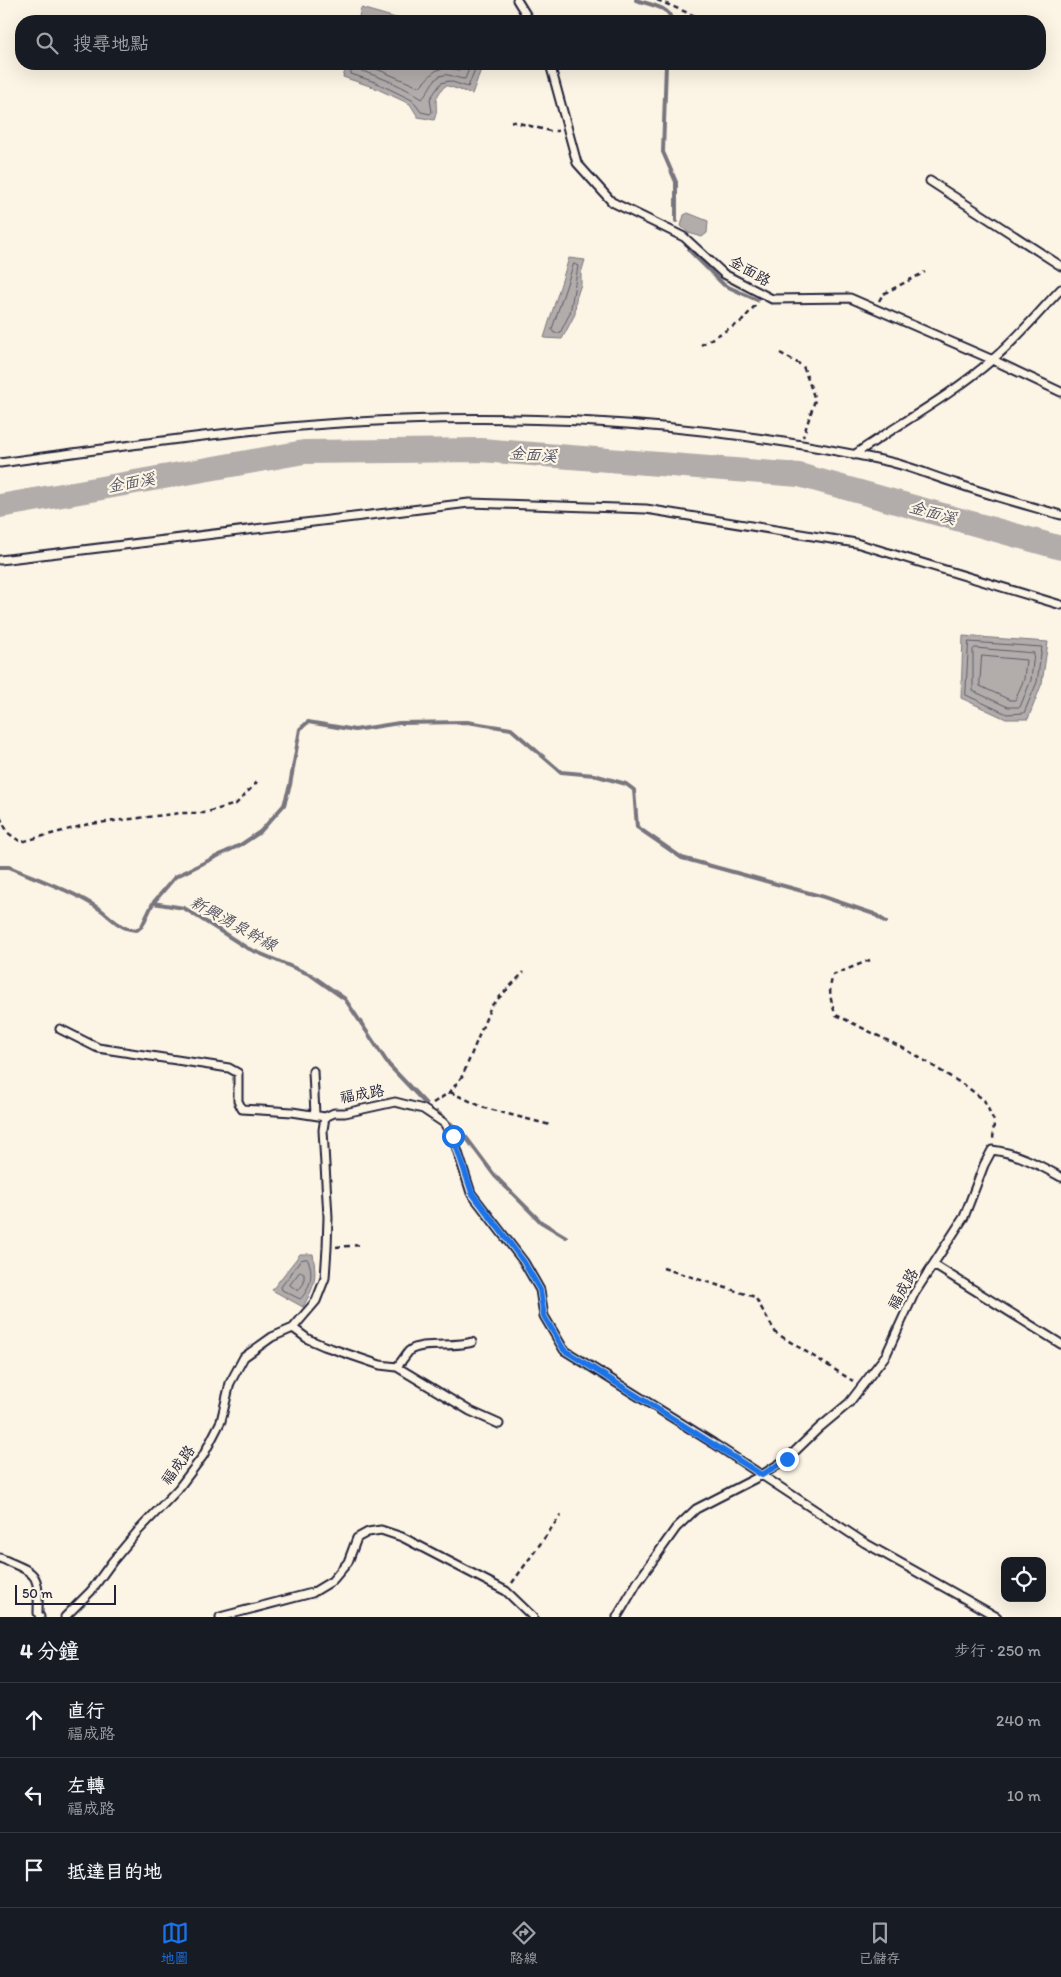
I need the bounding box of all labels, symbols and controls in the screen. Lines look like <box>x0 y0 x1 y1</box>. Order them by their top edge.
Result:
search box <box>15 15 1046 70</box>
icon: search <box>33 29 61 57</box>
text: 搜尋地點 <box>73 32 149 55</box>
street label: 金面路 <box>726 252 774 290</box>
water label: 金面溪 <box>508 443 559 466</box>
water label: 金面溪 <box>106 469 157 496</box>
water label: 金面溪 <box>907 497 960 529</box>
water label: 新興湧泉幹線 <box>187 892 281 955</box>
street label: 福成路 <box>338 1081 386 1107</box>
route start <box>442 1125 465 1148</box>
street label: 福成路 <box>884 1265 922 1313</box>
street label: 福成路 <box>157 1442 199 1488</box>
route end <box>776 1448 799 1471</box>
map controls <box>1001 1557 1046 1602</box>
button: locate <box>1001 1557 1046 1602</box>
scale bar <box>15 1582 116 1605</box>
text: 50 m <box>22 1585 53 1602</box>
text: 4 分鐘 <box>20 1638 79 1663</box>
text: 步行 · 250 m <box>954 1641 1041 1660</box>
text: 直行 <box>67 1699 105 1722</box>
icon: ahead <box>20 1706 48 1734</box>
text: 240 m <box>996 1711 1041 1730</box>
text: 福成路 <box>67 1724 115 1743</box>
text: 左轉 <box>67 1774 105 1797</box>
icon: left <box>20 1781 48 1809</box>
text: 10 m <box>1007 1786 1041 1805</box>
text: 福成路 <box>67 1799 115 1818</box>
icon: arrive <box>20 1856 48 1884</box>
text: 抵達目的地 <box>67 1860 162 1883</box>
tab: 地圖 <box>161 1919 189 1967</box>
tab: 路線 <box>510 1919 538 1967</box>
tab: 已儲存 <box>859 1919 901 1967</box>

